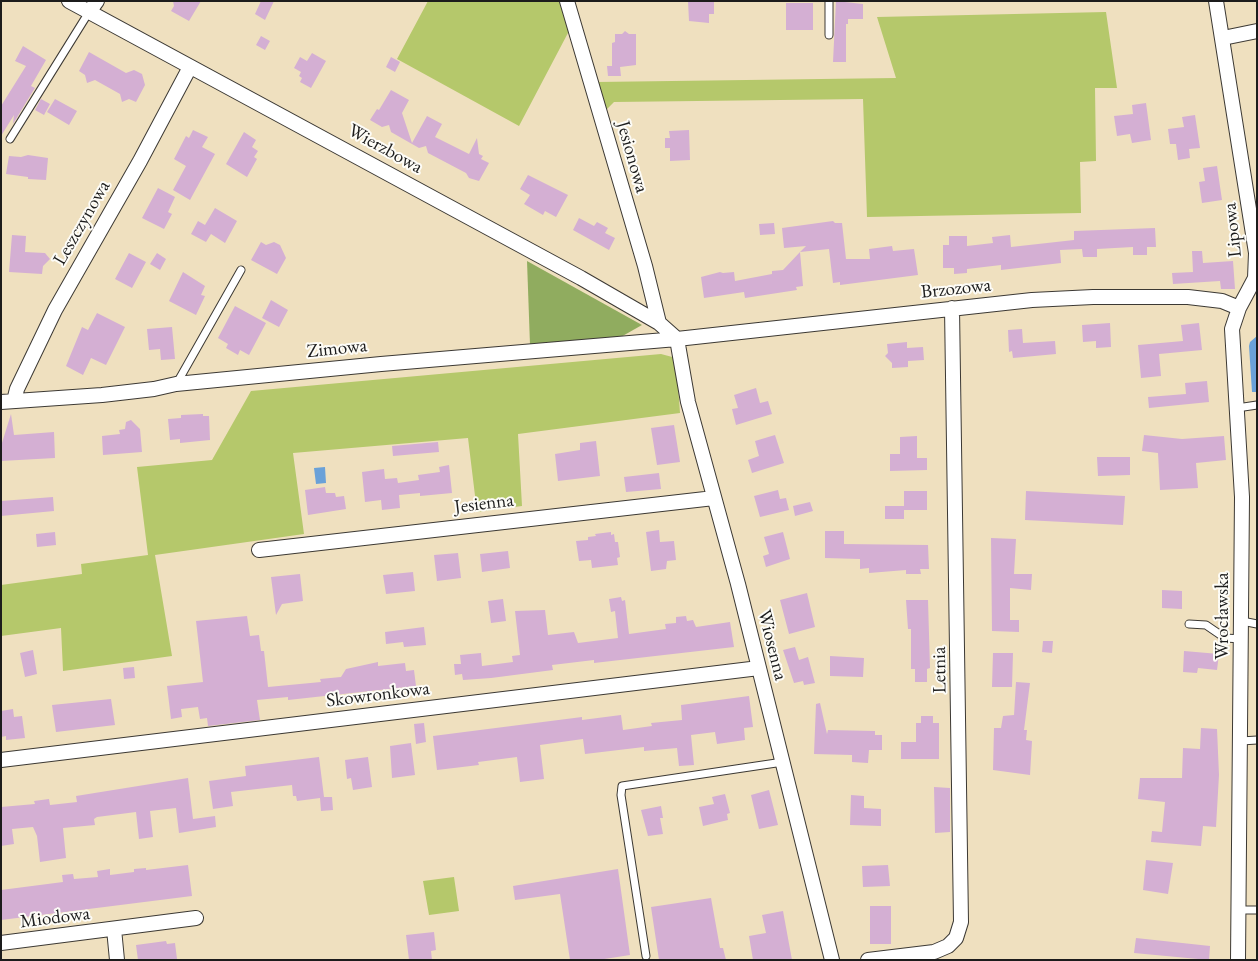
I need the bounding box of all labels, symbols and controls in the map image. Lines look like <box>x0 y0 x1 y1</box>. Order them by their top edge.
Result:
street label: Wierzbowa <box>344 119 426 179</box>
street label: Jesionowa <box>611 119 653 195</box>
street label: Leszczynowa <box>49 177 115 269</box>
street label: Lipowa <box>1219 201 1247 259</box>
street label: Brzozowa <box>920 274 992 304</box>
street label: Zimowa <box>306 335 368 363</box>
street label: Jesienna <box>453 489 515 519</box>
street label: Wrocławska <box>1212 572 1234 660</box>
street label: Wiosenna <box>752 607 792 683</box>
street label: Letnia <box>928 646 952 694</box>
street label: Skowronkowa <box>325 677 431 713</box>
street label: Miodowa <box>19 902 91 934</box>

